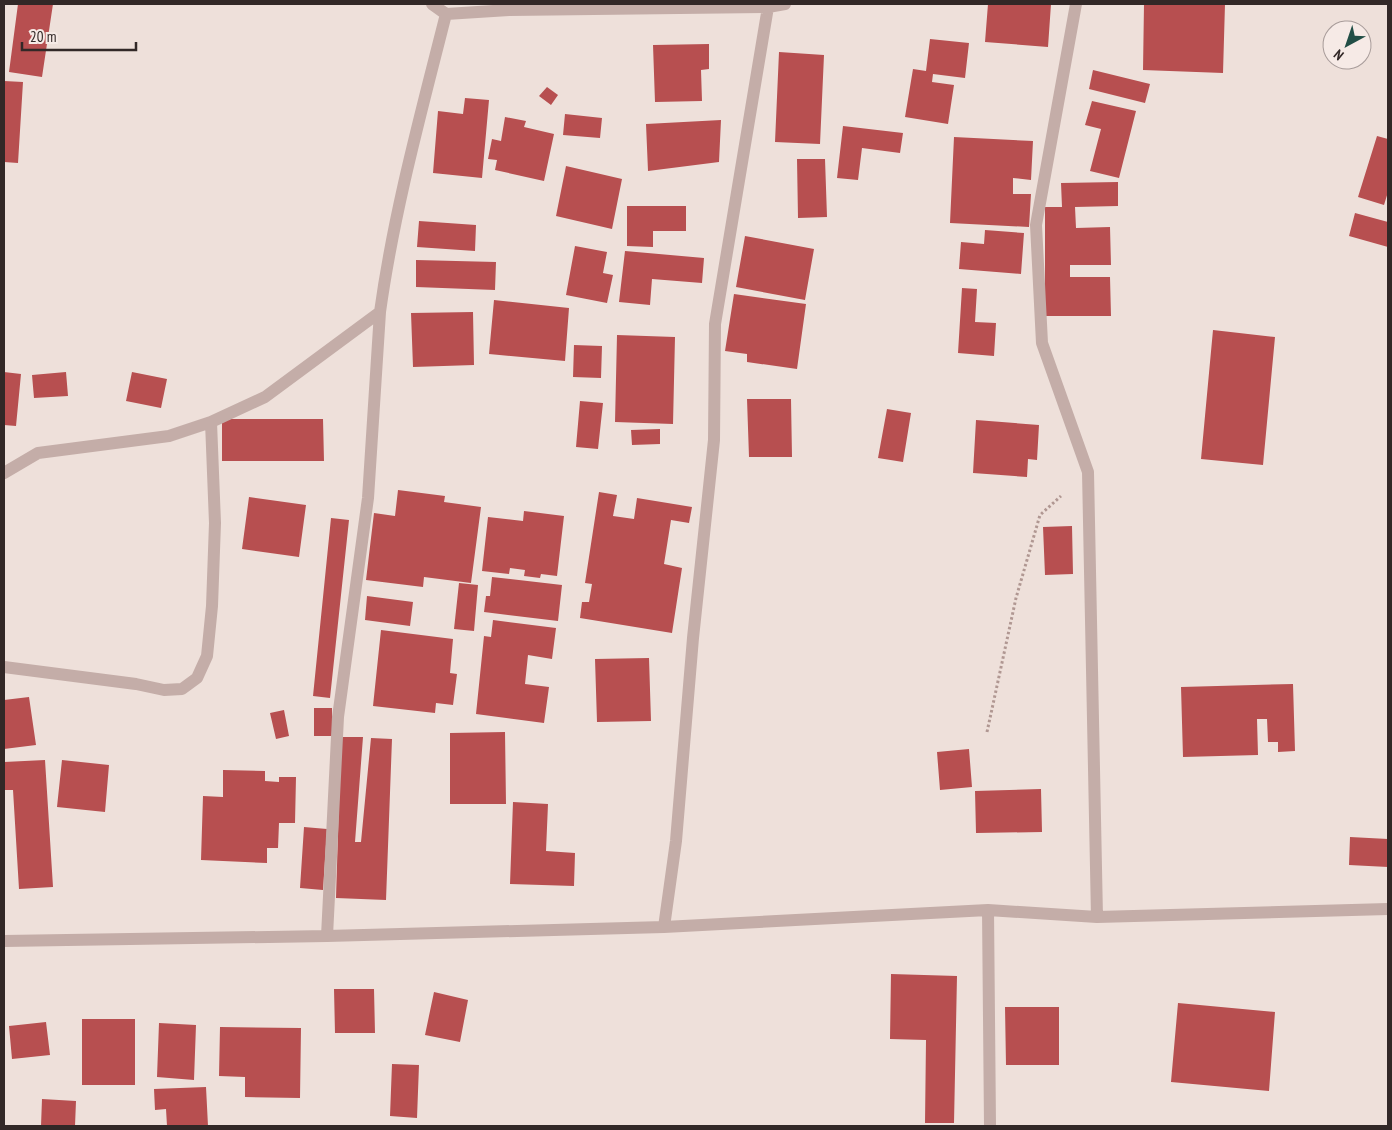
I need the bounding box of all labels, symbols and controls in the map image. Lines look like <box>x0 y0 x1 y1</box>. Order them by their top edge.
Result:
scale bar <box>22 20 136 52</box>
north arrow <box>1322 20 1372 70</box>
text: 20 m <box>30 27 56 46</box>
text: N <box>1330 46 1347 64</box>

